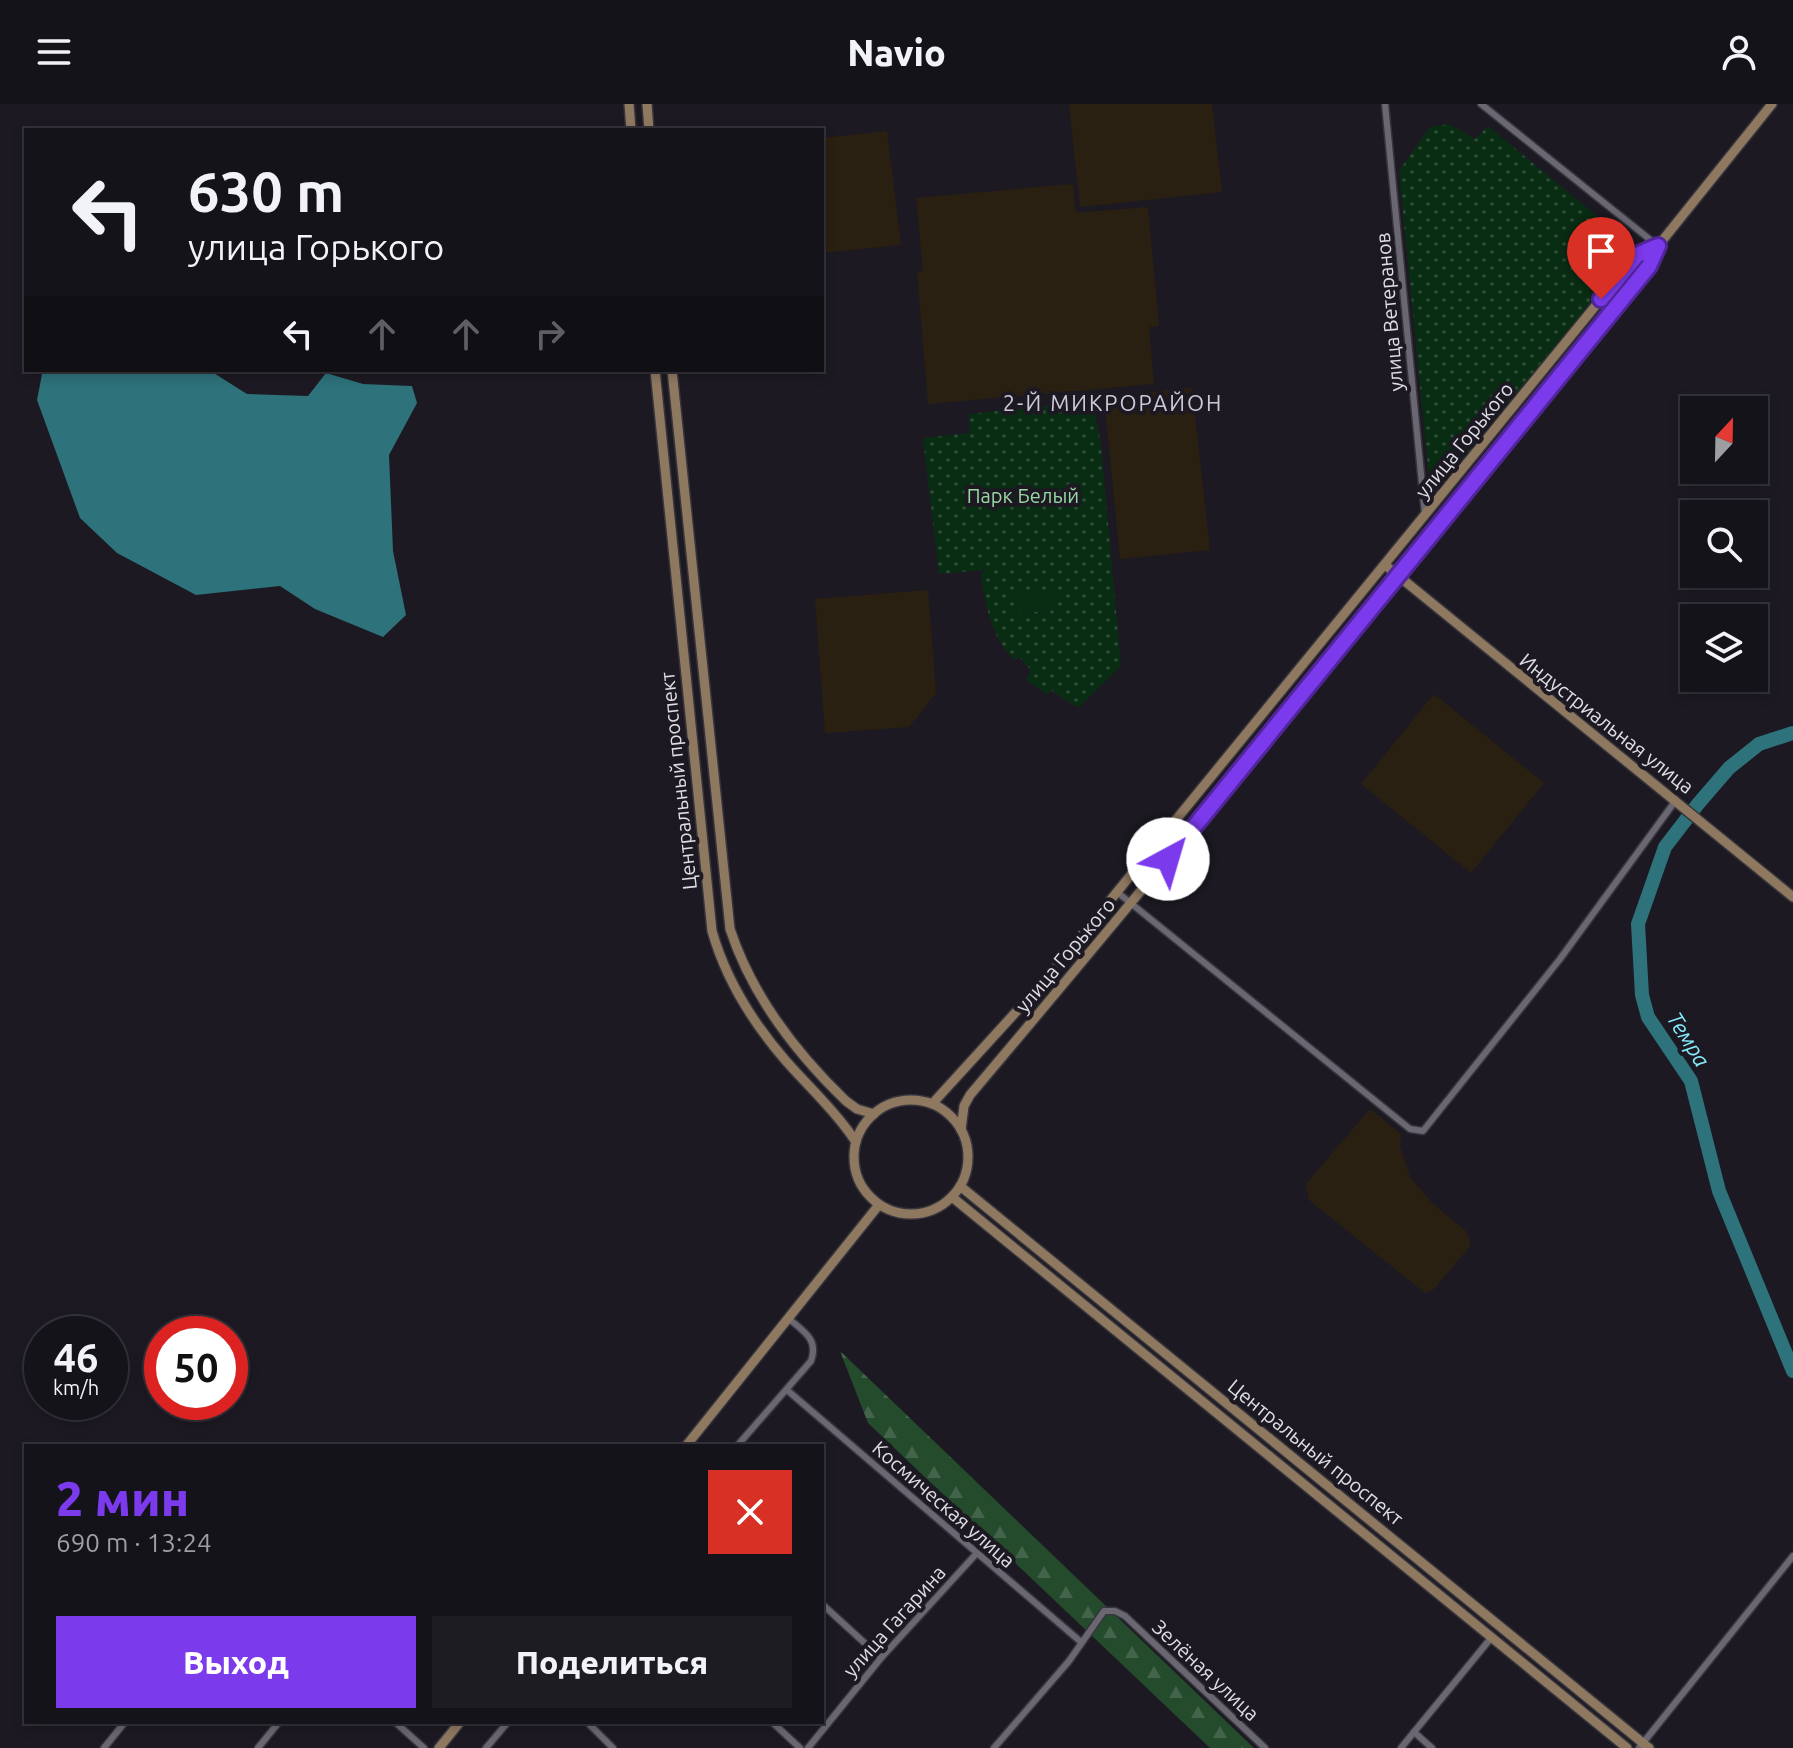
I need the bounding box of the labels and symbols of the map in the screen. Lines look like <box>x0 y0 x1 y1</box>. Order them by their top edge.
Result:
pin <box>1567 217 1635 299</box>
street label: улица Ветеранов <box>1371 232 1407 392</box>
street label: улица Горького <box>1410 377 1518 503</box>
district label: 2-Й МИКРОРАЙОН <box>1003 390 1223 415</box>
north arrow <box>1680 396 1768 484</box>
park label: Парк Белый <box>967 484 1079 507</box>
street label: Индустриальная улица <box>1516 648 1698 798</box>
street label: Центральный проспект <box>655 671 701 891</box>
position arrow <box>1126 817 1210 901</box>
street label: улица Горького <box>1010 893 1120 1017</box>
water label: Темра <box>1663 1007 1716 1071</box>
speed limit sign: 50 <box>144 1316 248 1420</box>
street label: Центральный проспект <box>1224 1374 1408 1530</box>
street label: Космическая улица <box>868 1436 1020 1572</box>
street label: улица Гагарина <box>838 1561 950 1681</box>
street label: Зелёная улица <box>1148 1615 1264 1725</box>

